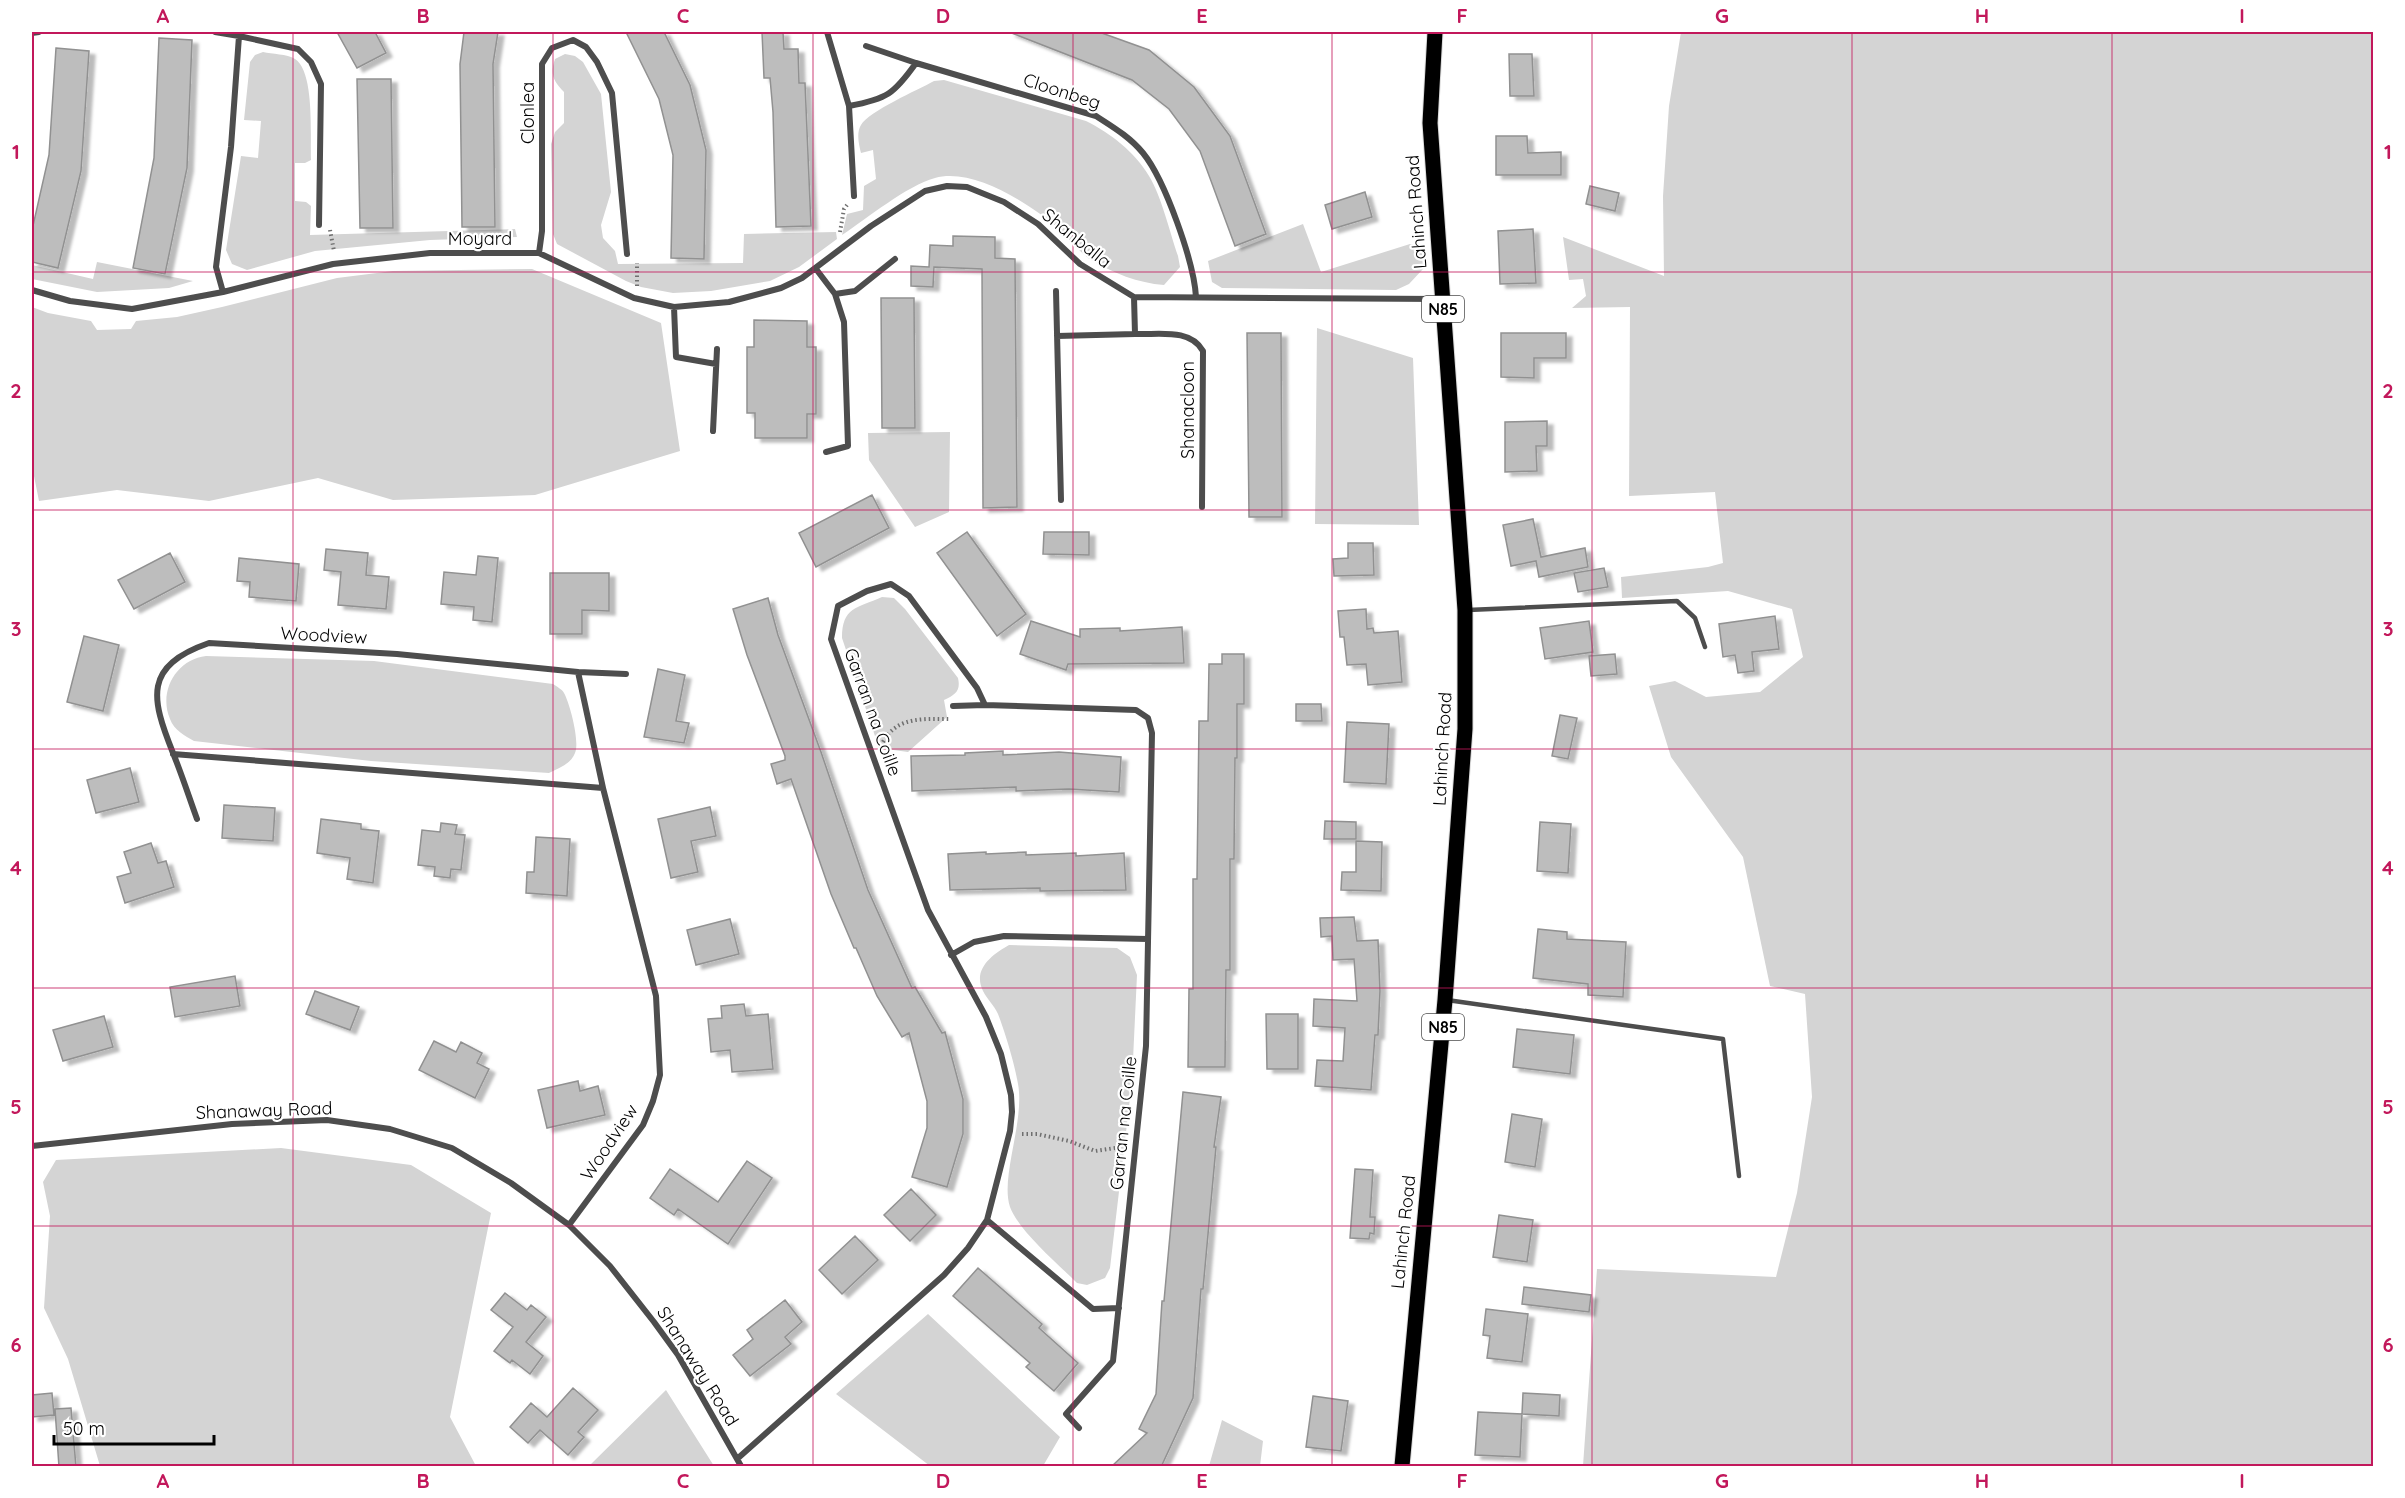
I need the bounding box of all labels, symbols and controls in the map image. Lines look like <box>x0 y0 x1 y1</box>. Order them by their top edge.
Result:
text: A <box>157 3 170 28</box>
text: B <box>416 3 430 28</box>
text: C <box>677 3 690 28</box>
text: D <box>936 3 950 28</box>
text: E <box>1196 3 1208 28</box>
text: F <box>1456 3 1468 28</box>
text: G <box>1715 3 1729 28</box>
text: H <box>1975 3 1989 28</box>
text: I <box>2239 3 2245 28</box>
street label: Cloonbeg <box>1020 68 1104 114</box>
street label: Clonlea <box>516 82 539 144</box>
text: 1 <box>12 139 20 164</box>
text: 1 <box>2384 139 2392 164</box>
street label: Lahinch Road <box>1401 154 1431 270</box>
street label: Shanballa <box>1038 203 1116 273</box>
street label: Moyard <box>448 227 512 250</box>
road number: N85 <box>1422 296 1464 322</box>
street label: Shanacloon <box>1176 361 1199 459</box>
text: 2 <box>10 378 22 403</box>
text: 2 <box>2382 378 2394 403</box>
text: 3 <box>11 616 21 641</box>
text: 3 <box>2383 616 2393 641</box>
street label: Woodview <box>280 621 368 649</box>
street label: Garran na Coille <box>839 645 907 779</box>
street label: Lahinch Road <box>1428 691 1456 807</box>
text: 4 <box>10 855 22 880</box>
text: 4 <box>2382 855 2394 880</box>
road number: N85 <box>1422 1014 1464 1040</box>
street label: Garran na Coille <box>1105 1055 1141 1191</box>
text: 5 <box>10 1094 22 1119</box>
text: 5 <box>2382 1094 2394 1119</box>
street label: Shanaway Road <box>195 1096 333 1124</box>
street label: Woodview <box>575 1100 643 1184</box>
street label: Lahinch Road <box>1386 1174 1420 1290</box>
street label: Shanaway Road <box>652 1302 744 1430</box>
text: 6 <box>10 1332 22 1357</box>
text: 6 <box>2382 1332 2394 1357</box>
scale bar <box>54 1408 214 1446</box>
text: 50 m <box>63 1417 105 1440</box>
text: A <box>157 1468 170 1493</box>
text: B <box>416 1468 430 1493</box>
text: C <box>677 1468 690 1493</box>
text: D <box>936 1468 950 1493</box>
text: E <box>1196 1468 1208 1493</box>
text: F <box>1456 1468 1468 1493</box>
text: G <box>1715 1468 1729 1493</box>
text: H <box>1975 1468 1989 1493</box>
text: I <box>2239 1468 2245 1493</box>

